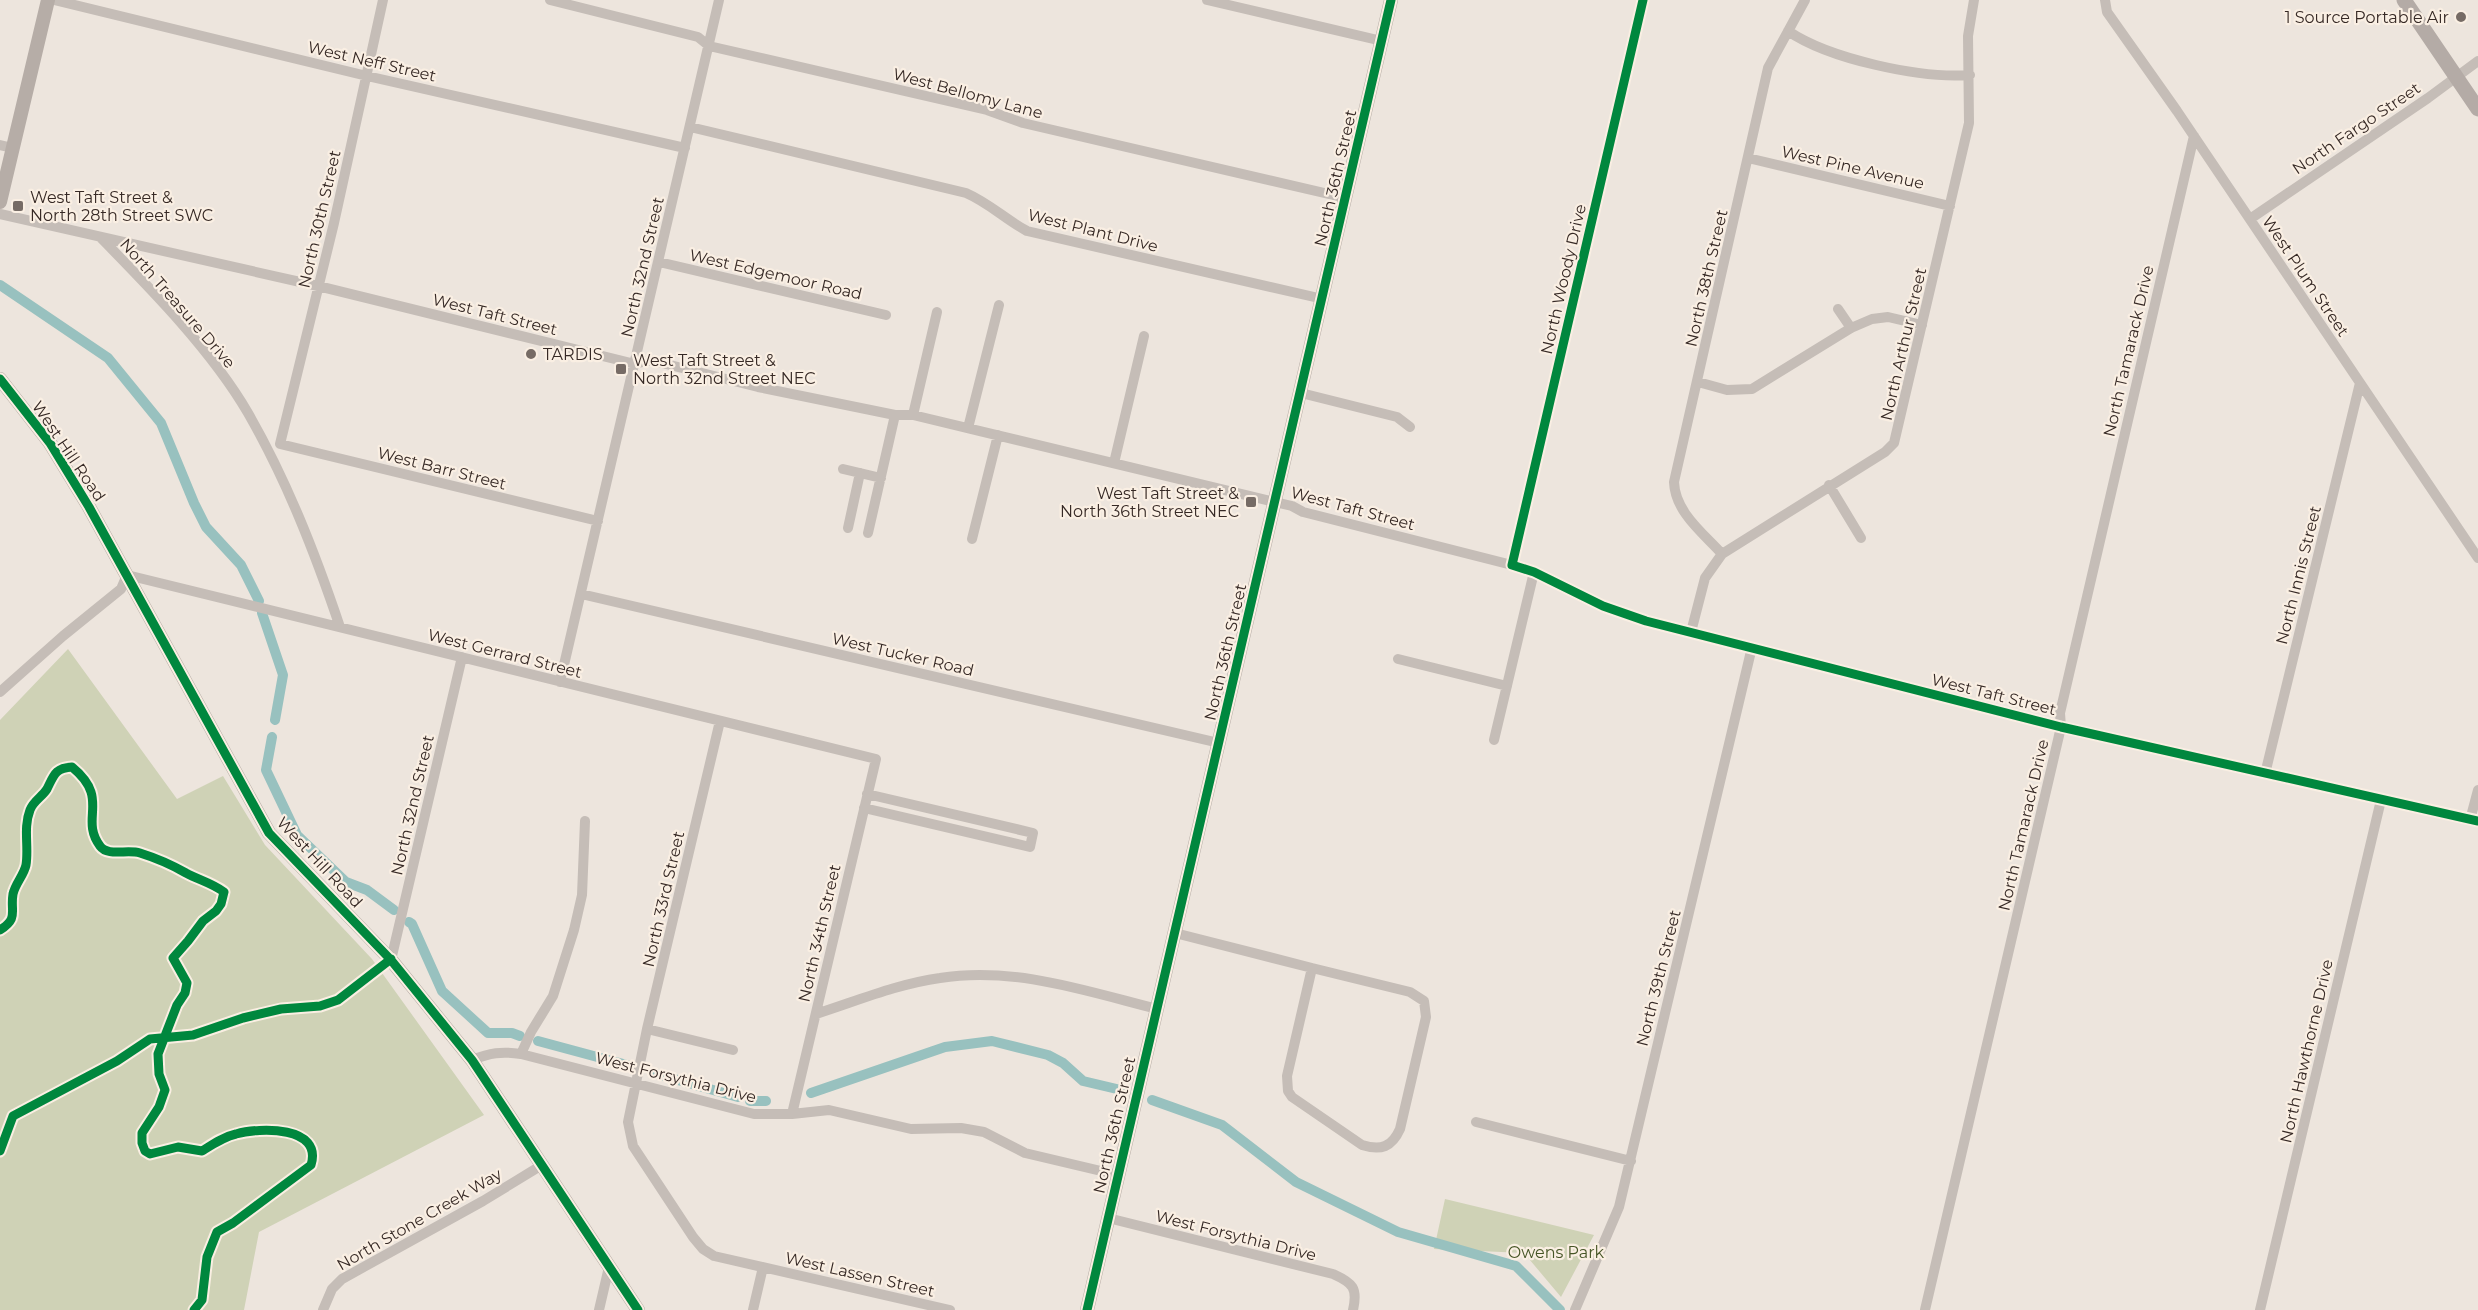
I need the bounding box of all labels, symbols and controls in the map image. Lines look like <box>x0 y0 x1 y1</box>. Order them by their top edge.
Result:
place label: 1 Source Portable Air <box>2285 8 2449 27</box>
marker: 1 Source Portable Air <box>2454 10 2468 24</box>
street label: West Neff Street <box>306 37 438 86</box>
street label: West Bellomy Lane <box>891 64 1045 123</box>
street label: North Fargo Street <box>2289 78 2424 178</box>
street label: North 36th Street <box>1310 107 1361 248</box>
street label: West Pine Avenue <box>1780 142 1926 193</box>
street label: North 30th Street <box>294 148 345 290</box>
place label: West Taft Street & North 28th Street SWC <box>30 188 213 225</box>
street label: North 32nd Street <box>617 195 668 339</box>
marker: West Taft Street & North 28th Street SWC <box>11 199 25 213</box>
street label: North Woody Drive <box>1537 202 1590 356</box>
street label: West Plant Drive <box>1026 205 1160 256</box>
street label: North 38th Street <box>1681 207 1732 349</box>
street label: West Plum Street <box>2258 212 2353 341</box>
street label: North Treasure Drive <box>116 235 239 372</box>
street label: West Edgemoor Road <box>688 245 864 304</box>
street label: North Tamarack Drive <box>2099 263 2157 439</box>
street label: North Arthur Street <box>1877 265 1930 422</box>
street label: West Taft Street <box>431 290 560 339</box>
place label: TARDIS <box>543 345 603 364</box>
marker: TARDIS <box>524 347 538 361</box>
place label: West Taft Street & North 32nd Street NEC <box>633 351 816 388</box>
marker: West Taft Street & North 32nd Street NEC <box>614 362 628 376</box>
street label: West Hill Road <box>28 397 109 505</box>
street label: West Barr Street <box>376 443 509 494</box>
street label: West Taft Street <box>1289 483 1417 534</box>
place label: West Taft Street & North 36th Street NEC <box>1060 484 1239 521</box>
marker: West Taft Street & North 36th Street NEC <box>1244 495 1258 509</box>
street label: North Innis Street <box>2272 503 2325 646</box>
street label: North 36th Street <box>1200 581 1251 722</box>
street label: West Gerrard Street <box>426 625 584 682</box>
street label: West Tucker Road <box>830 629 976 680</box>
street label: West Taft Street <box>1930 670 2059 719</box>
street label: North 32nd Street <box>387 733 438 877</box>
street label: North Tamarack Drive <box>1994 737 2052 913</box>
street label: West Hill Road <box>273 813 366 912</box>
street label: North 33rd Street <box>639 829 688 969</box>
street label: North 34th Street <box>794 862 845 1004</box>
street label: North 39th Street <box>1632 907 1685 1048</box>
street label: North Hawthorne Drive <box>2276 957 2337 1145</box>
street label: West Forsythia Drive <box>594 1048 758 1107</box>
street label: North 36th Street <box>1089 1054 1140 1195</box>
street label: North Stone Creek Way <box>333 1164 505 1274</box>
street label: West Forsythia Drive <box>1154 1206 1318 1265</box>
park label: Owens Park <box>1508 1243 1605 1262</box>
street label: West Lassen Street <box>783 1248 937 1301</box>

